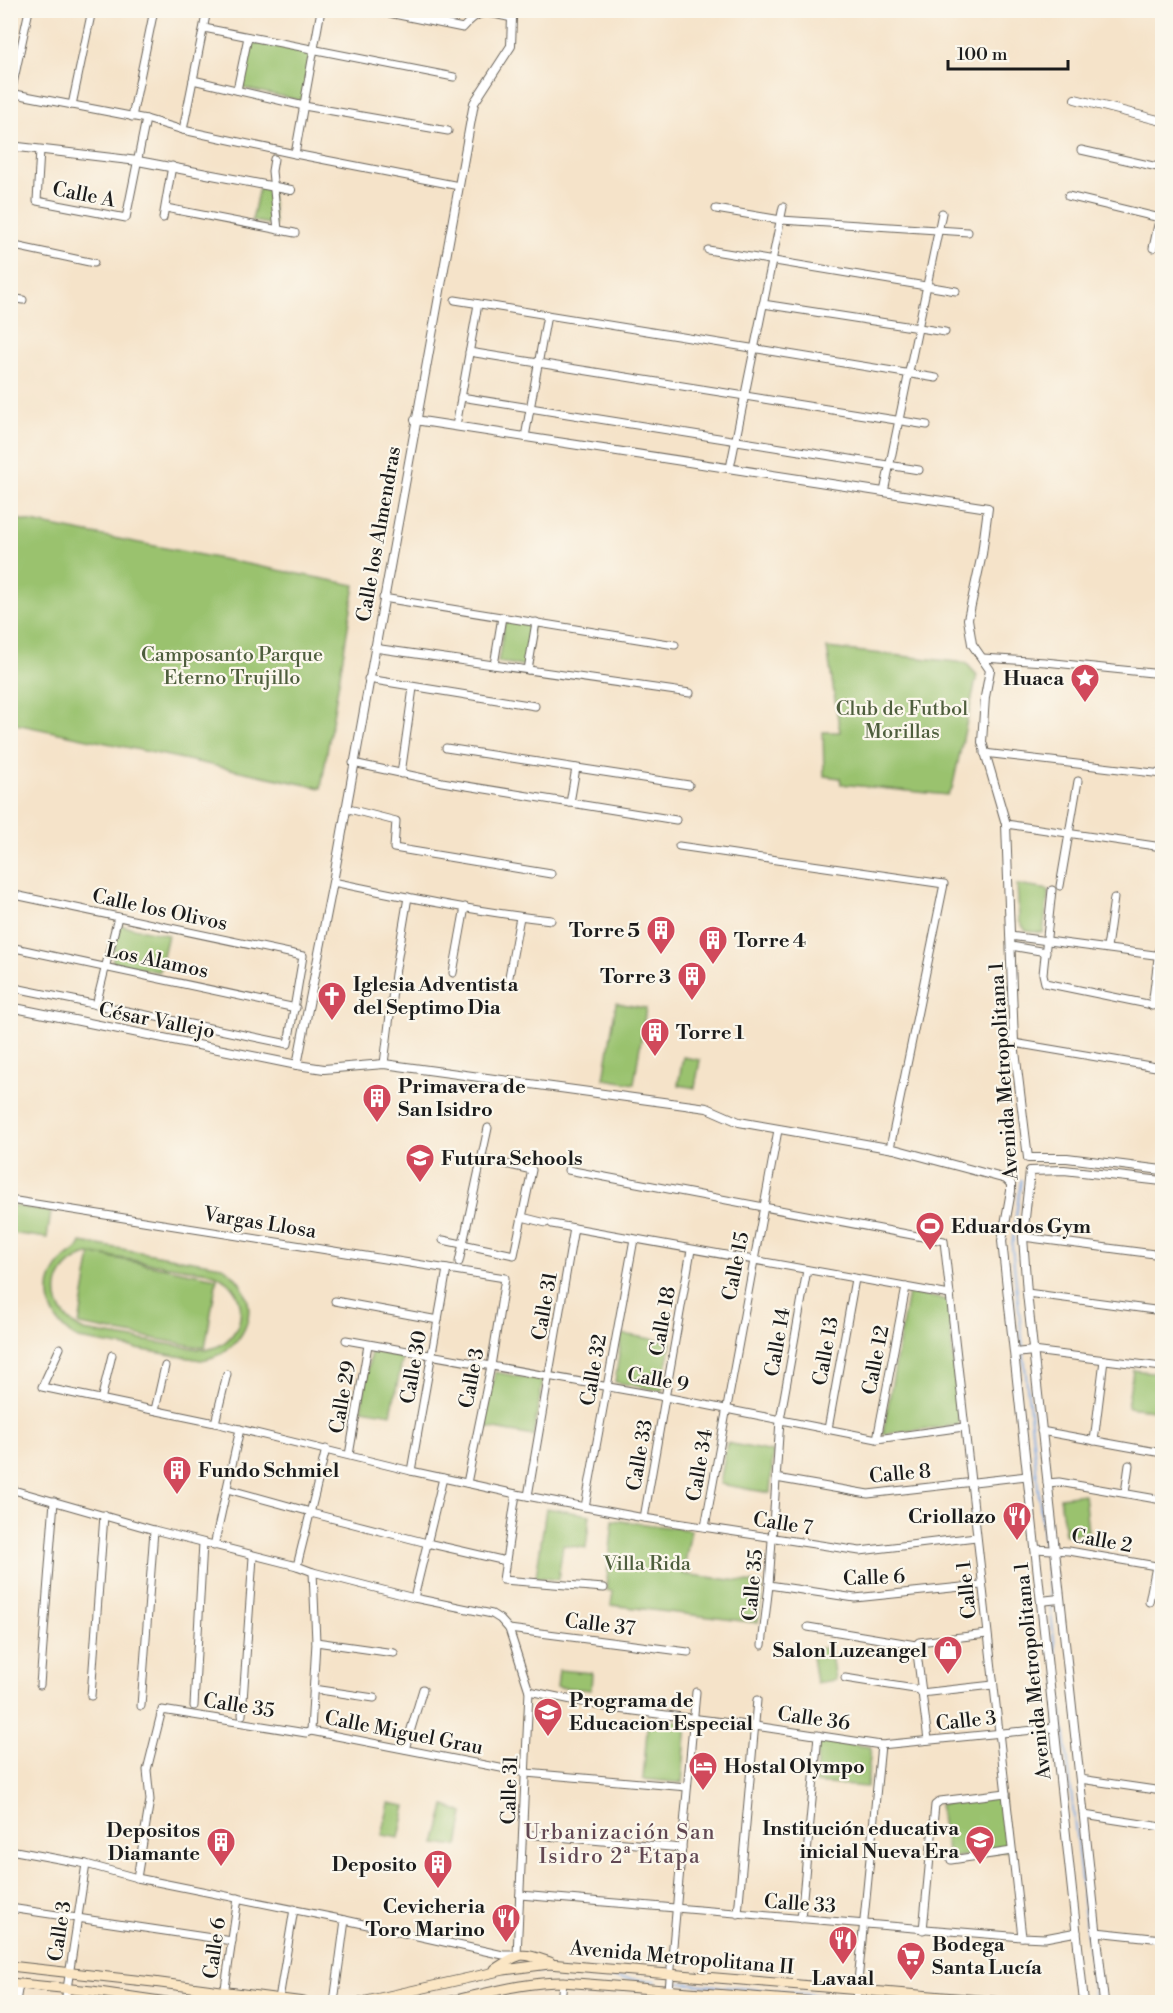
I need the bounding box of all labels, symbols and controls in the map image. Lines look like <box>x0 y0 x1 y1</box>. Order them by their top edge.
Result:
scale bar <box>948 33 1068 71</box>
text: 100 m <box>957 43 1008 66</box>
street label: Calle A <box>50 177 119 214</box>
street label: Calle los Almendras <box>352 444 407 624</box>
park label: Camposanto Parque Eterno Trujillo <box>141 643 323 691</box>
place icon: Huaca <box>1069 662 1101 704</box>
place label: Huaca <box>1003 667 1064 692</box>
park label: Club de Futbol Morillas <box>836 697 968 745</box>
street label: Calle los Olivos <box>90 884 230 937</box>
building icon: Torre 5 <box>645 914 677 956</box>
place label: Torre 5 <box>569 919 640 944</box>
building icon: Torre 4 <box>697 924 729 966</box>
place label: Torre 4 <box>734 929 806 954</box>
street label: Los Alamos <box>103 938 210 985</box>
building icon: Torre 3 <box>676 960 708 1002</box>
street label: Avenida Metropolitana 1 <box>984 961 1025 1182</box>
place label: Torre 3 <box>600 965 671 990</box>
place label: Iglesia Adventista del Septimo Dia <box>353 973 518 1021</box>
church icon: Iglesia Adventista del Septimo Dia <box>316 980 348 1022</box>
street label: César Vallejo <box>96 998 217 1045</box>
building icon: Torre 1 <box>639 1016 671 1058</box>
place label: Torre 1 <box>676 1021 745 1046</box>
place label: Primavera de San Isidro <box>398 1075 526 1123</box>
building icon: Primavera de San Isidro <box>361 1082 393 1124</box>
school or university icon: Futura Schools <box>404 1142 436 1184</box>
place label: Futura Schools <box>441 1147 583 1172</box>
street label: Vargas Llosa <box>201 1202 319 1245</box>
sports icon: Eduardos Gym <box>914 1210 946 1252</box>
place label: Eduardos Gym <box>951 1215 1091 1240</box>
street label: Calle 15 <box>718 1230 755 1303</box>
street label: Calle 31 <box>527 1270 564 1342</box>
street label: Calle 18 <box>645 1284 682 1358</box>
street label: Calle 14 <box>760 1306 797 1379</box>
street label: Calle 13 <box>808 1315 845 1388</box>
street label: Calle 12 <box>857 1323 895 1397</box>
street label: Calle 30 <box>396 1329 433 1406</box>
street label: Calle 32 <box>576 1332 613 1408</box>
street label: Calle 3 <box>454 1346 491 1411</box>
street label: Calle 29 <box>325 1359 362 1436</box>
street label: Calle 9 <box>625 1363 690 1398</box>
street label: Calle 33 <box>622 1418 659 1493</box>
street label: Calle 34 <box>682 1427 719 1503</box>
building icon: Fundo Schmiel <box>161 1454 193 1496</box>
place label: Fundo Schmiel <box>198 1459 340 1484</box>
street label: Calle 8 <box>868 1459 932 1490</box>
restaurant icon: Criollazo <box>1001 1500 1033 1542</box>
place label: Criollazo <box>908 1505 996 1530</box>
street label: Calle 7 <box>751 1507 814 1542</box>
street label: Calle 2 <box>1069 1524 1134 1559</box>
street label: Calle 35 <box>738 1548 769 1622</box>
park label: Villa Rida <box>602 1552 692 1577</box>
street label: Calle 1 <box>952 1559 983 1620</box>
street label: Avenida Metropolitana 1 <box>1010 1561 1057 1782</box>
street label: Calle 6 <box>843 1565 905 1592</box>
street label: Calle 37 <box>563 1609 636 1642</box>
shop icon: Salon Luzeangel <box>932 1634 964 1676</box>
place label: Salon Luzeangel <box>773 1639 927 1664</box>
street label: Calle 35 <box>201 1689 276 1724</box>
place label: Programa de Educacion Especial <box>569 1689 754 1737</box>
school or university icon: Programa de Educacion Especial <box>532 1696 564 1738</box>
street label: Calle 36 <box>776 1702 852 1737</box>
street label: Calle Miguel Grau <box>322 1706 486 1761</box>
street label: Calle 3 <box>935 1706 998 1737</box>
hotel icon: Hostal Olympo <box>687 1750 719 1792</box>
street label: Calle 31 <box>497 1755 524 1825</box>
place label: Hostal Olympo <box>724 1755 865 1780</box>
place label: Institución educativa inicial Nueva Era <box>762 1817 959 1865</box>
place label: Depositos Diamante <box>106 1819 200 1867</box>
district label: Urbanización San Isidro 2ª Etapa <box>524 1820 716 1870</box>
school or university icon: Institución educativa inicial Nueva Era <box>964 1824 996 1866</box>
building icon: Depositos Diamante <box>205 1826 237 1868</box>
building icon: Deposito <box>422 1848 454 1890</box>
place label: Deposito <box>332 1853 417 1878</box>
street label: Calle 33 <box>763 1890 837 1919</box>
place label: Cevicheria Toro Marino <box>365 1895 485 1943</box>
street label: Calle 3 <box>43 1899 78 1963</box>
restaurant icon: Cevicheria Toro Marino <box>490 1902 522 1944</box>
street label: Calle 6 <box>199 1916 232 1981</box>
restaurant icon: Lavaal <box>827 1924 859 1966</box>
place label: Bodega Santa Lucía <box>932 1933 1042 1981</box>
street label: Avenida Metropolitana II <box>568 1936 795 1981</box>
supermarket icon: Bodega Santa Lucía <box>895 1940 927 1982</box>
place label: Lavaal <box>812 1967 875 1992</box>

